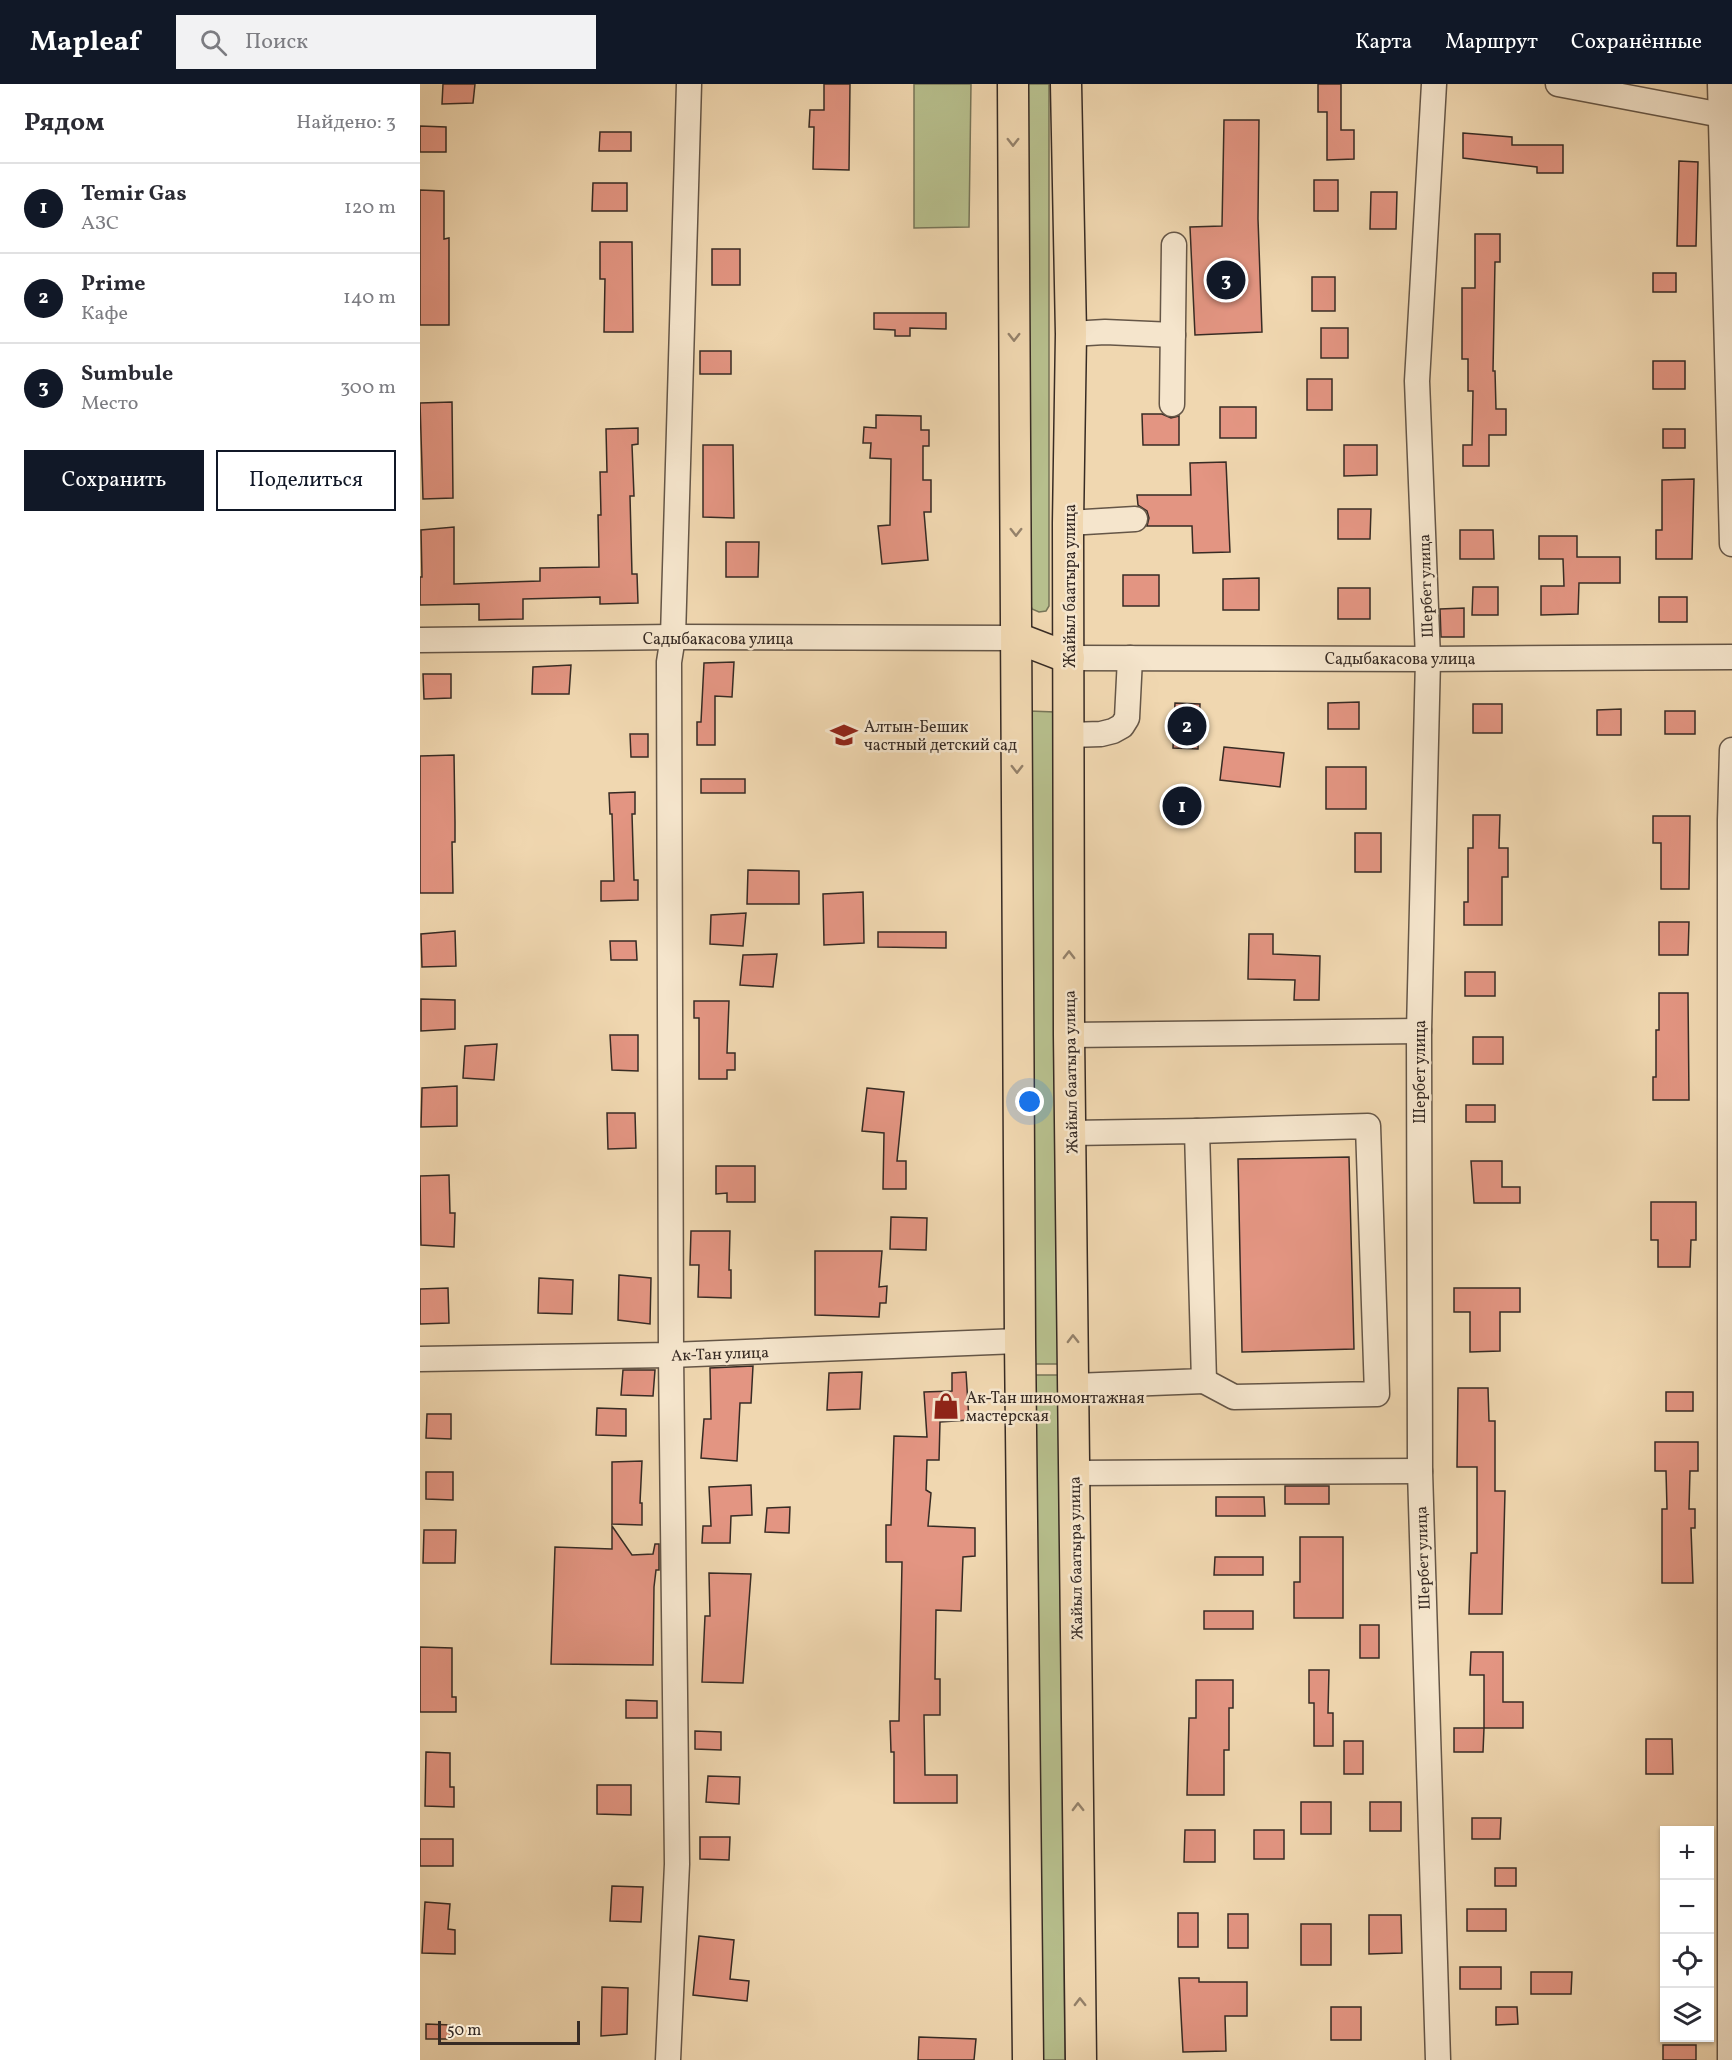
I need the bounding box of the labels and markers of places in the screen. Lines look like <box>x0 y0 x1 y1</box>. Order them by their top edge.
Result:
pin: 3 <box>1206 258 1246 302</box>
pin: 2 <box>1168 704 1206 748</box>
place label: Алтын-Бешик частный детский сад <box>864 717 1017 757</box>
school or university icon: Алтын-Бешик частный детский сад <box>829 720 859 750</box>
pin: 1 <box>1162 784 1202 828</box>
place label: Ак-Тан шиномонтажная мастерская <box>966 1388 1145 1428</box>
shop icon: Ак-Тан шиномонтажная мастерская <box>931 1391 961 1421</box>

